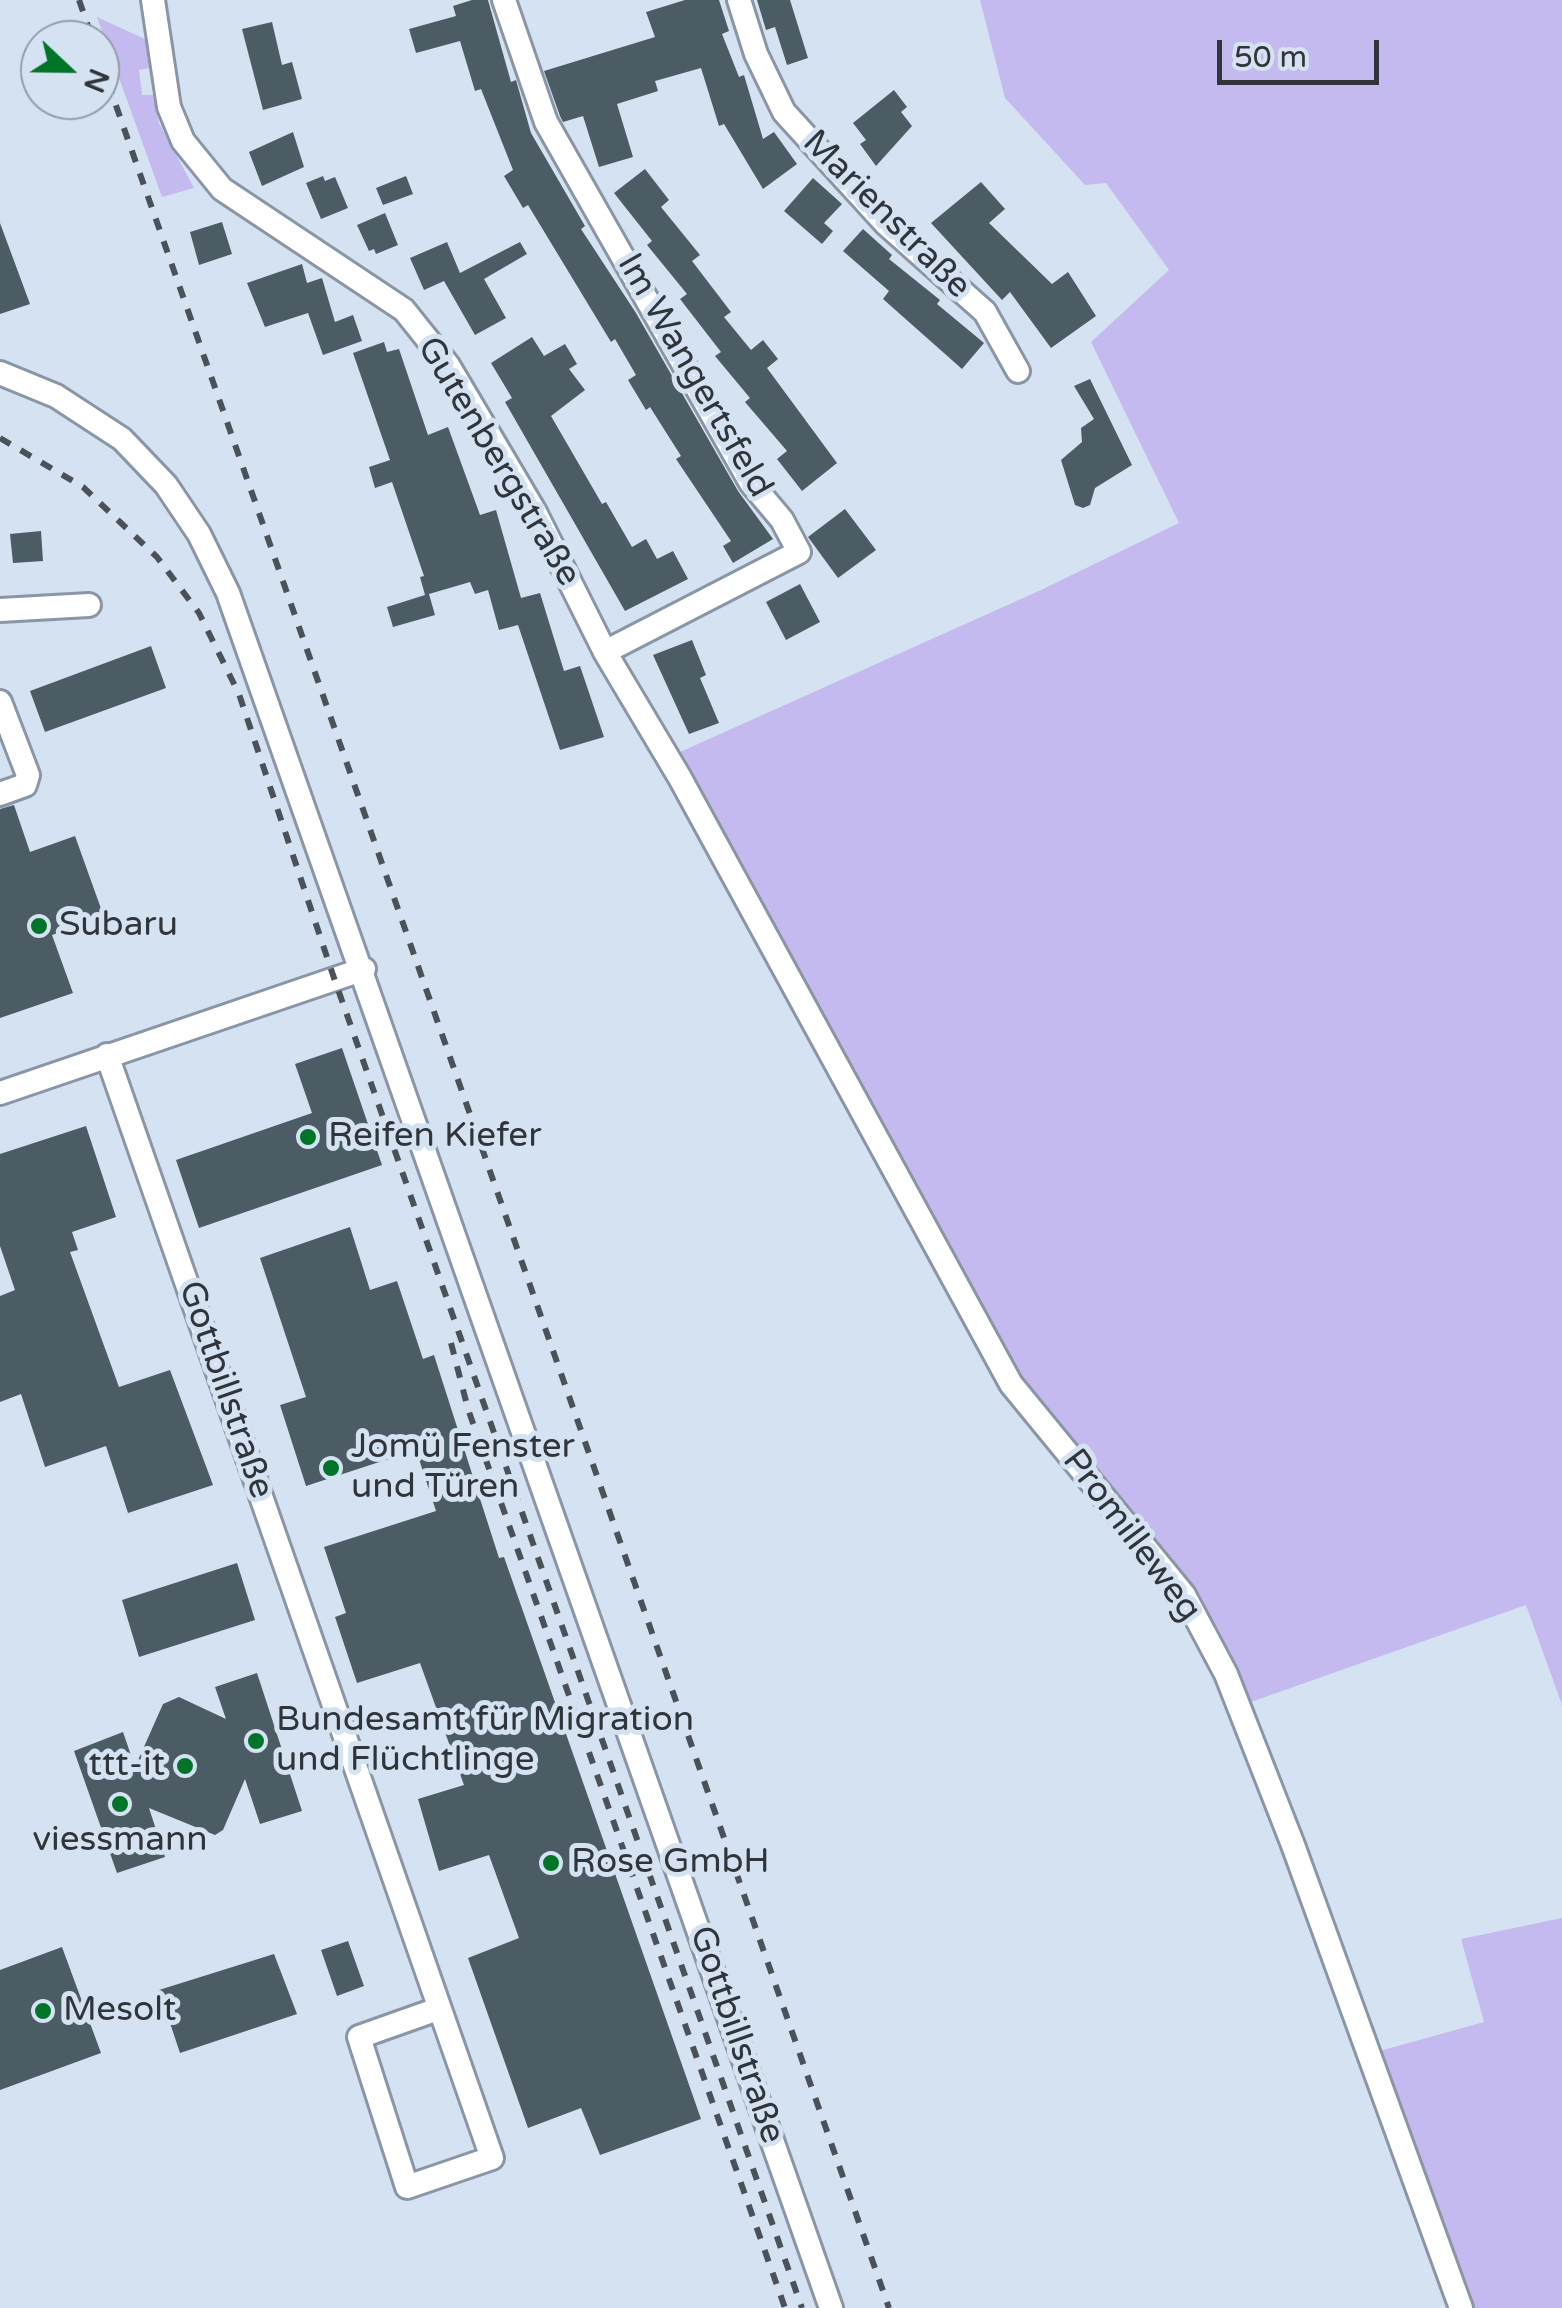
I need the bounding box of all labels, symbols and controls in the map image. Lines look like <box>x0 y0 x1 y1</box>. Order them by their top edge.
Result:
north arrow <box>20 20 120 120</box>
scale bar <box>1222 20 1384 82</box>
text: 50 m <box>1234 39 1307 76</box>
text: N <box>76 64 116 97</box>
street label: Marienstraße <box>793 122 979 308</box>
street label: Im Wangertsfeld <box>607 247 781 505</box>
street label: Gutenbergstraße <box>407 330 589 594</box>
place label: Subaru <box>59 905 178 947</box>
marker: Subaru <box>28 915 50 937</box>
place label: Reifen Kiefer <box>328 1116 542 1158</box>
marker: Reifen Kiefer <box>297 1126 319 1148</box>
street label: Gottbillstraße <box>168 1276 282 1504</box>
place label: Jomü Fenster und Türen <box>351 1427 575 1509</box>
street label: Promilleweg <box>1053 1442 1209 1630</box>
marker: Jomü Fenster und Türen <box>320 1457 342 1479</box>
place label: Bundesamt für Migration und Flüchtlinge <box>276 1700 694 1782</box>
marker: Bundesamt für Migration und Flüchtlinge <box>245 1730 267 1752</box>
place label: ttt-it <box>89 1745 165 1787</box>
marker: ttt-it <box>174 1755 196 1777</box>
marker: viessmann <box>109 1793 131 1815</box>
place label: viessmann <box>32 1820 208 1862</box>
place label: Rose GmbH <box>571 1842 770 1884</box>
marker: Rose GmbH <box>540 1852 562 1874</box>
street label: Gottbillstraße <box>679 1921 793 2149</box>
place label: Mesolt <box>63 1990 176 2032</box>
marker: Mesolt <box>32 2000 54 2022</box>

